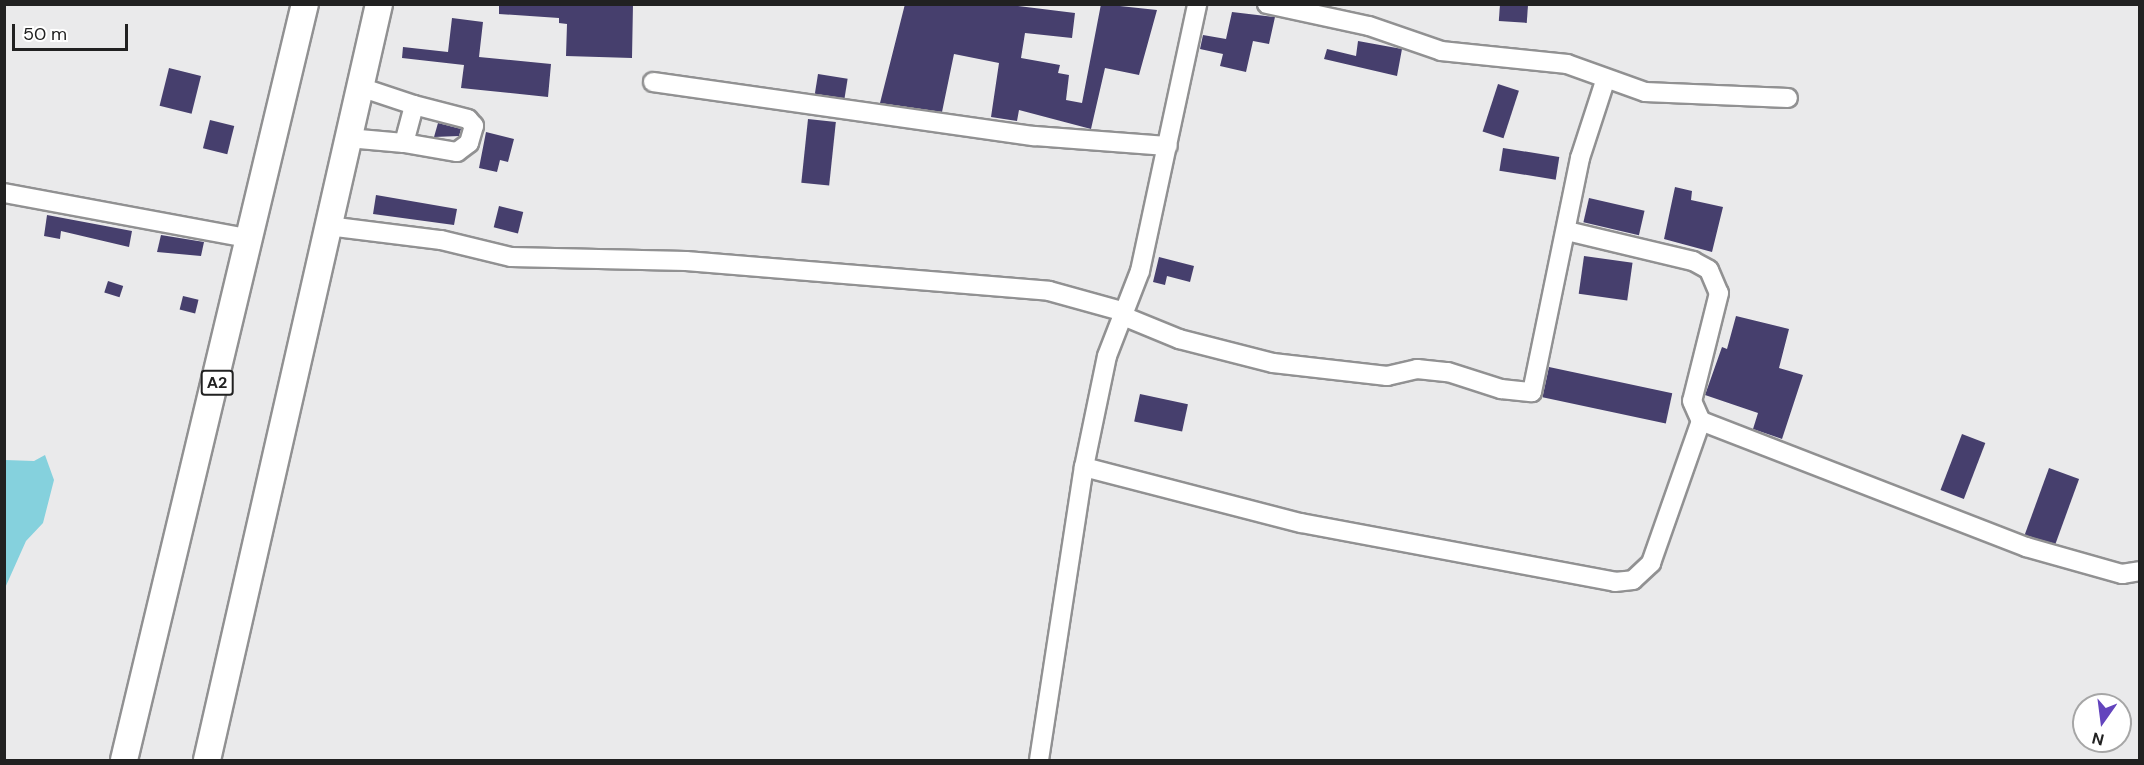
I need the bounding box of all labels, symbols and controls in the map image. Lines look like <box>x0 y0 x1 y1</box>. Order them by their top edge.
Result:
scale bar <box>15 12 130 50</box>
text: 50 m <box>23 22 67 46</box>
road number: A2 <box>200 370 234 396</box>
north arrow <box>2072 693 2132 753</box>
text: N <box>2090 727 2106 751</box>

